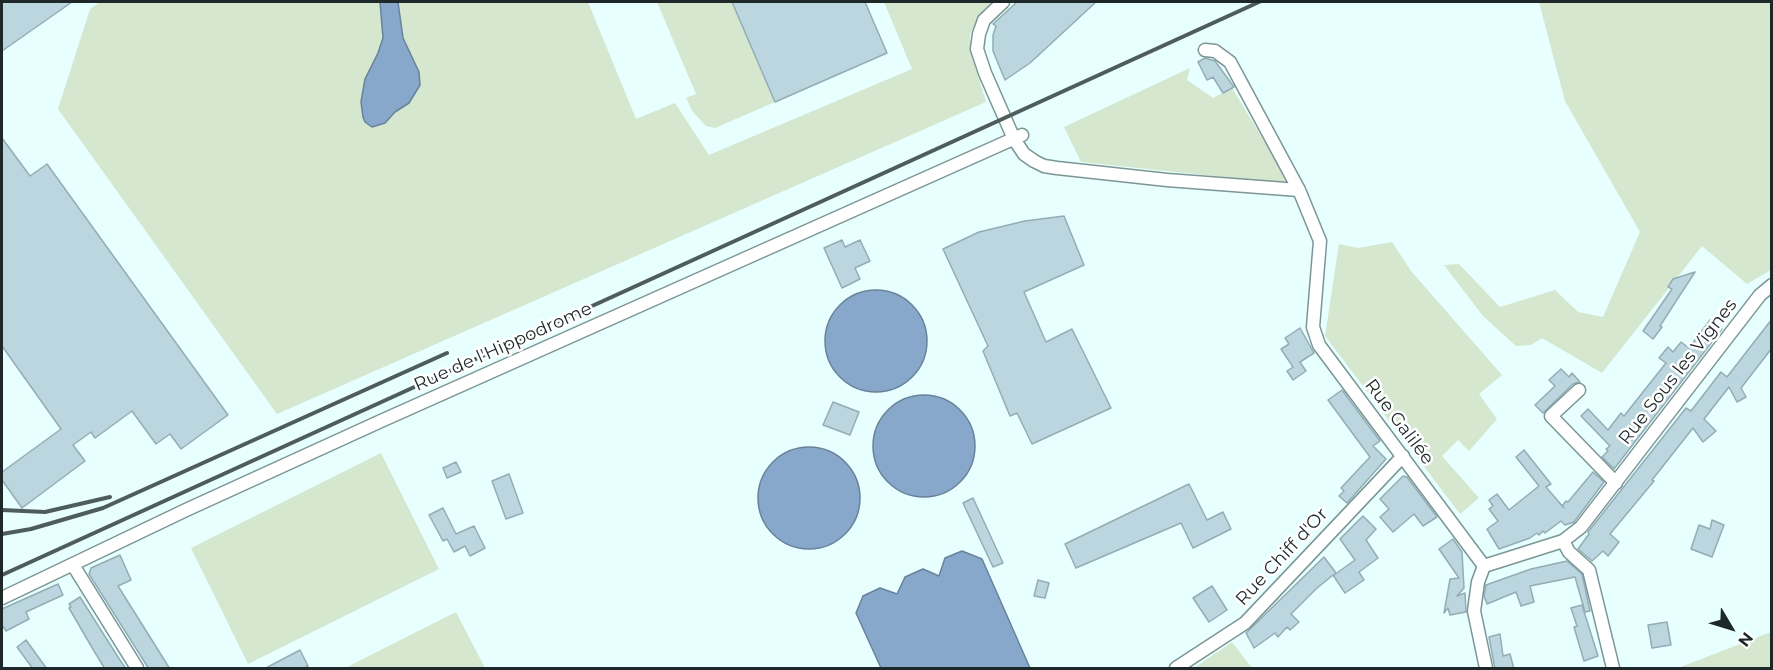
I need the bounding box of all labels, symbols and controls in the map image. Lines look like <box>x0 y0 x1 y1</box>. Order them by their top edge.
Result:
street label: Rue Sous les Vignes <box>1614 295 1742 449</box>
street label: Rue de l'Hippodrome <box>411 298 595 396</box>
street label: Rue Galilée <box>1360 375 1438 469</box>
street label: Rue Chiff d'Or <box>1231 504 1333 610</box>
north arrow <box>1701 598 1761 658</box>
text: N <box>1734 628 1757 650</box>

